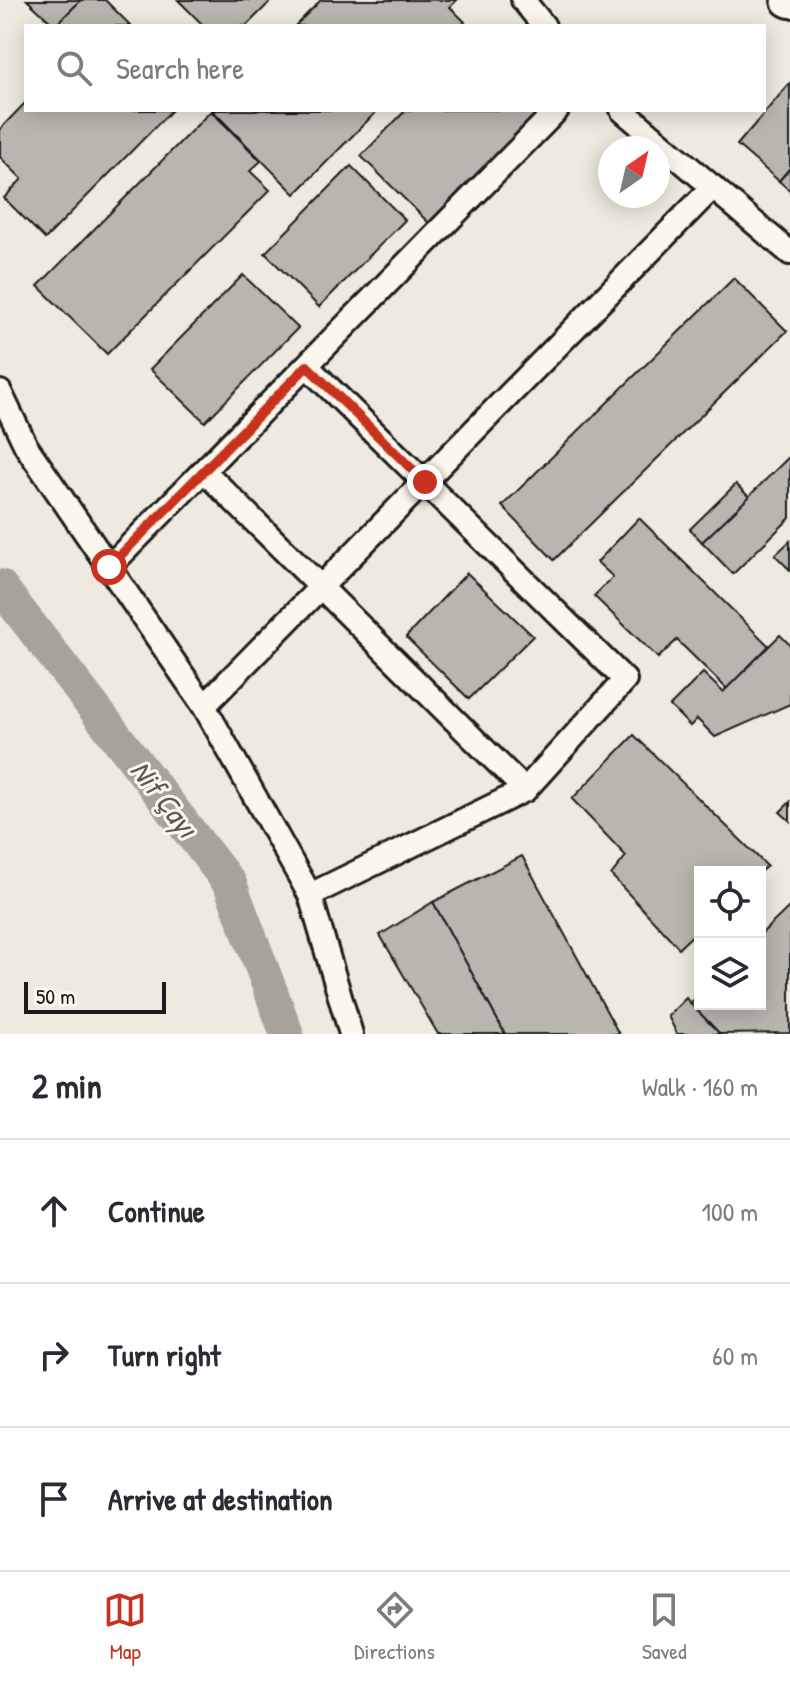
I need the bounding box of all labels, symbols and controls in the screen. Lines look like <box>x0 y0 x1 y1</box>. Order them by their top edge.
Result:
search box <box>24 24 766 112</box>
icon: search <box>52 46 96 90</box>
text: Search here <box>116 48 244 88</box>
north arrow <box>598 136 670 208</box>
route end <box>407 464 443 500</box>
route start <box>91 549 127 585</box>
water label: Nif Çayı <box>121 751 208 847</box>
map controls <box>694 866 766 1010</box>
button: locate <box>694 866 766 938</box>
button: layers <box>694 938 766 1010</box>
scale bar <box>24 978 166 1014</box>
text: 50 m <box>36 981 75 1011</box>
text: 2 min <box>32 1063 102 1109</box>
text: Walk · 160 m <box>642 1069 758 1104</box>
icon: ahead <box>32 1189 76 1233</box>
text: Continue <box>108 1191 205 1231</box>
text: 100 m <box>702 1194 758 1229</box>
icon: right <box>32 1333 76 1377</box>
text: Turn right <box>108 1335 221 1375</box>
text: 60 m <box>712 1338 758 1373</box>
icon: arrive <box>32 1477 76 1521</box>
text: Arrive at destination <box>108 1479 333 1519</box>
tab: Map <box>103 1588 147 1666</box>
tab: Directions <box>354 1588 435 1666</box>
tab: Saved <box>642 1588 687 1666</box>

